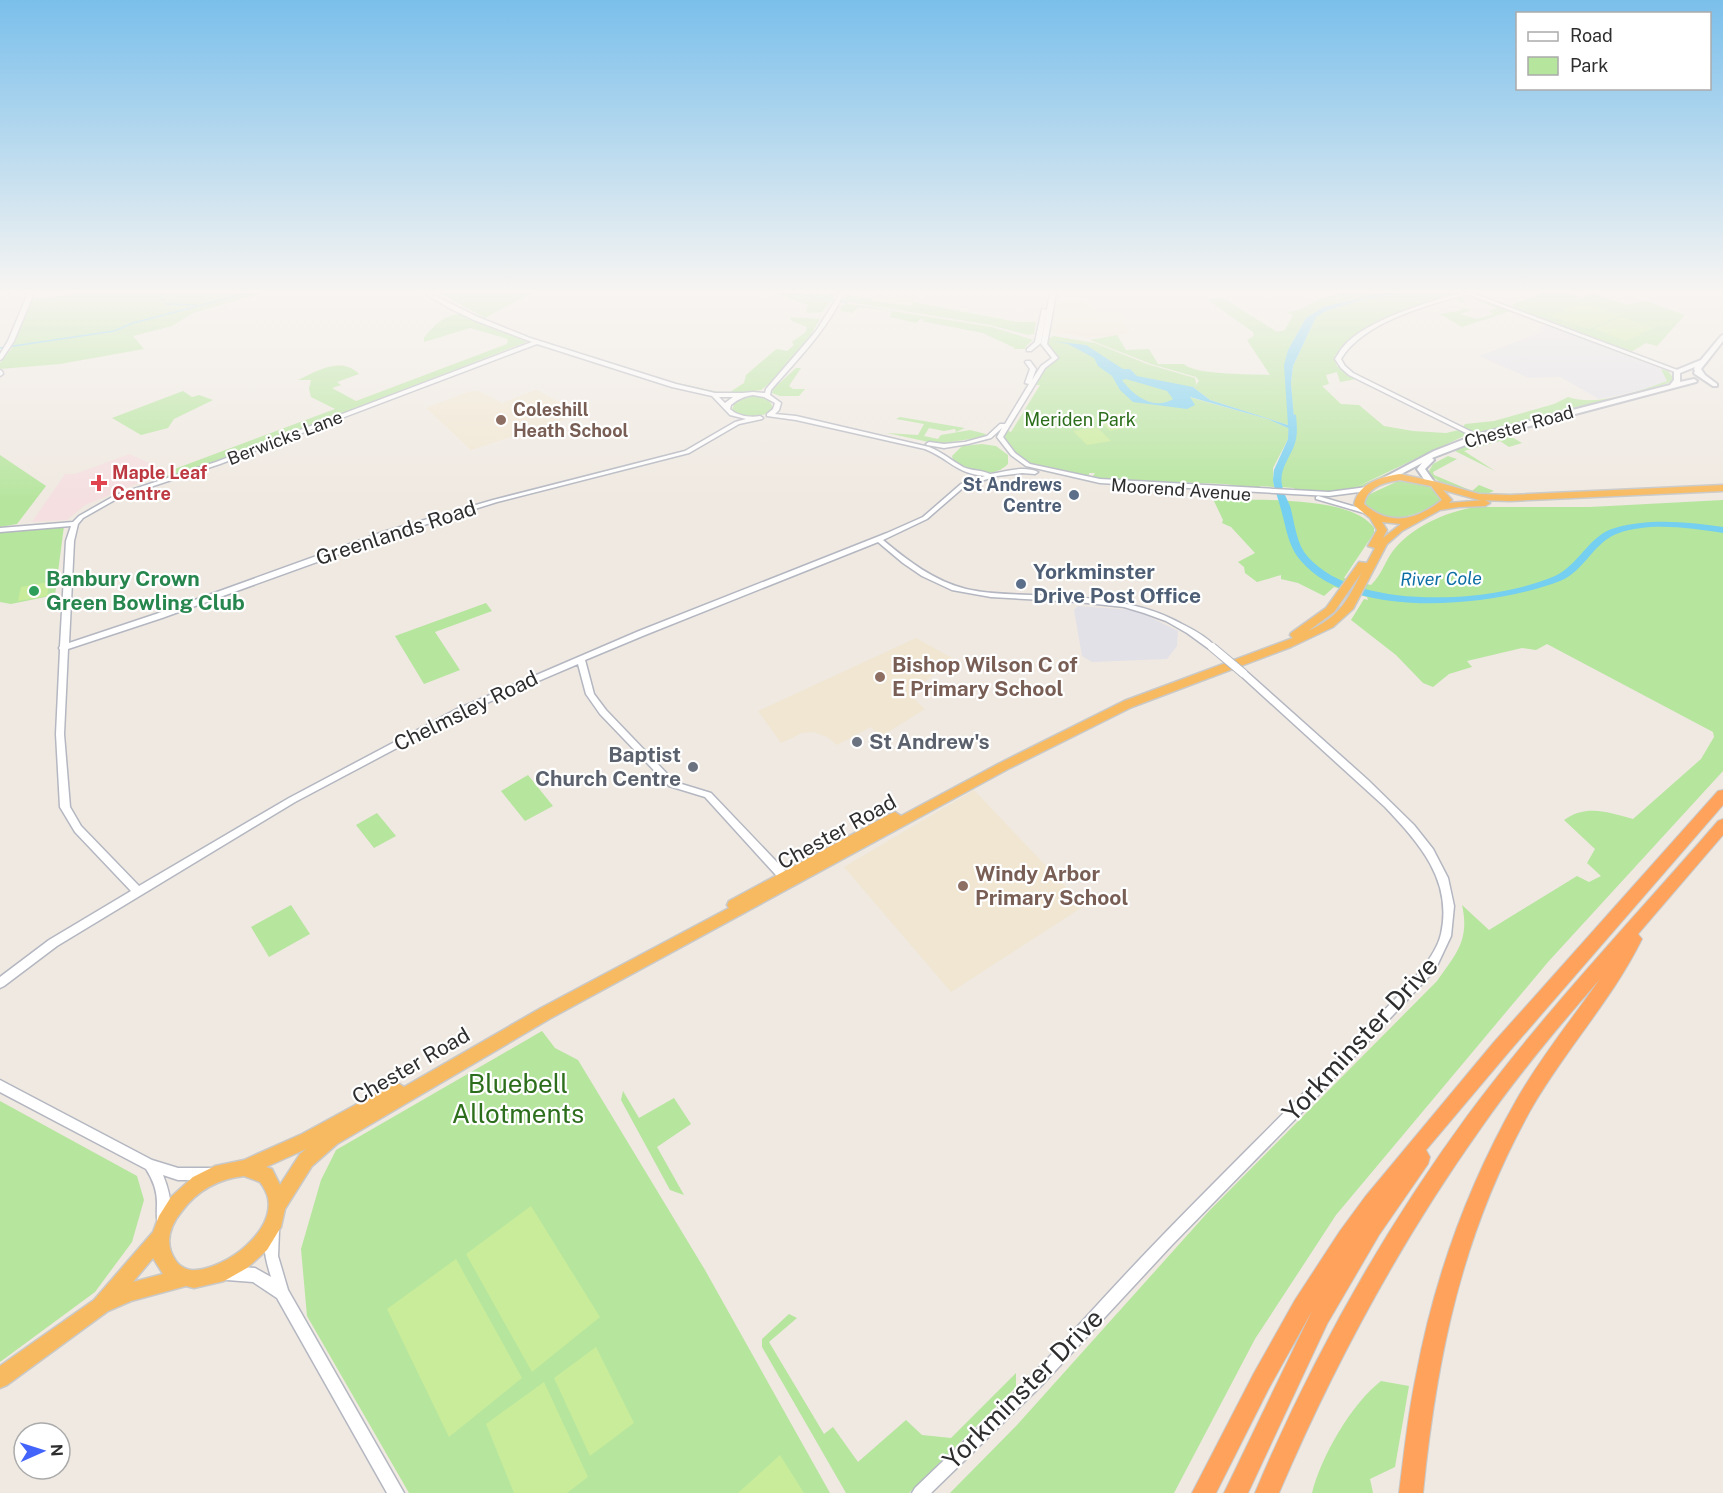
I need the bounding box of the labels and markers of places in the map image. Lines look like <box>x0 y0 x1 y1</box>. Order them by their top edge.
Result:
place label: Coleshill Heath School <box>513 399 629 441</box>
marker: Coleshill Heath School <box>494 413 508 427</box>
place label: Maple Leaf Centre <box>112 462 207 504</box>
marker: Maple Leaf Centre <box>90 474 108 492</box>
place label: St Andrews Centre <box>963 474 1062 516</box>
marker: St Andrews Centre <box>1067 488 1081 502</box>
place label: Yorkminster Drive Post Office <box>1033 559 1201 608</box>
place label: Banbury Crown Green Bowling Club <box>46 566 245 615</box>
marker: Yorkminster Drive Post Office <box>1014 577 1028 591</box>
marker: Banbury Crown Green Bowling Club <box>27 584 41 598</box>
place label: Bishop Wilson C of E Primary School <box>892 652 1078 701</box>
marker: Bishop Wilson C of E Primary School <box>873 670 887 684</box>
place label: St Andrew's <box>869 729 990 754</box>
marker: St Andrew's <box>850 735 864 749</box>
place label: Baptist Church Centre <box>535 742 681 791</box>
marker: Baptist Church Centre <box>686 760 700 774</box>
place label: Windy Arbor Primary School <box>975 861 1128 910</box>
marker: Windy Arbor Primary School <box>956 879 970 893</box>

